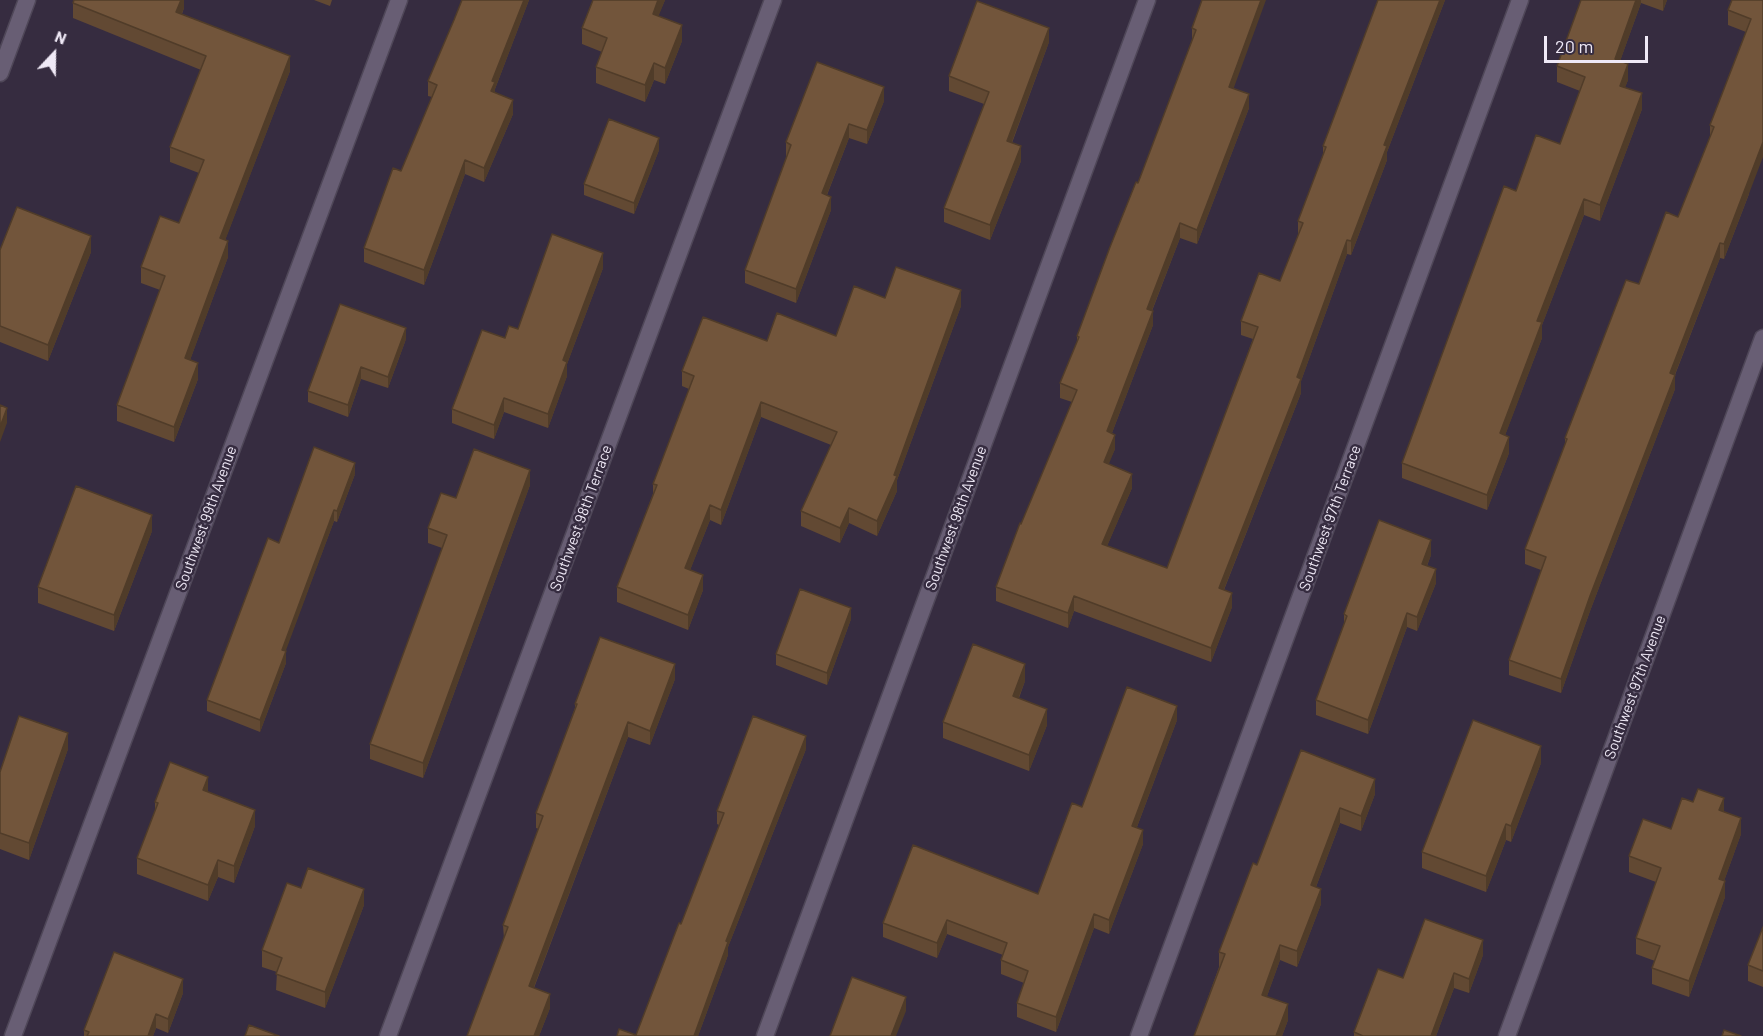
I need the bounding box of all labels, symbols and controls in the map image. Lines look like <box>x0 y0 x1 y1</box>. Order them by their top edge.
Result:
north arrow <box>24 24 84 84</box>
scale bar <box>1547 24 1650 62</box>
text: N <box>52 26 69 48</box>
text: 20 m <box>1555 35 1593 57</box>
street label: Southwest 98th Terrace <box>546 442 616 594</box>
street label: Southwest 99th Avenue <box>171 443 241 593</box>
street label: Southwest 98th Avenue <box>921 443 991 593</box>
street label: Southwest 97th Terrace <box>1295 443 1365 593</box>
street label: Southwest 97th Avenue <box>1601 613 1669 761</box>

